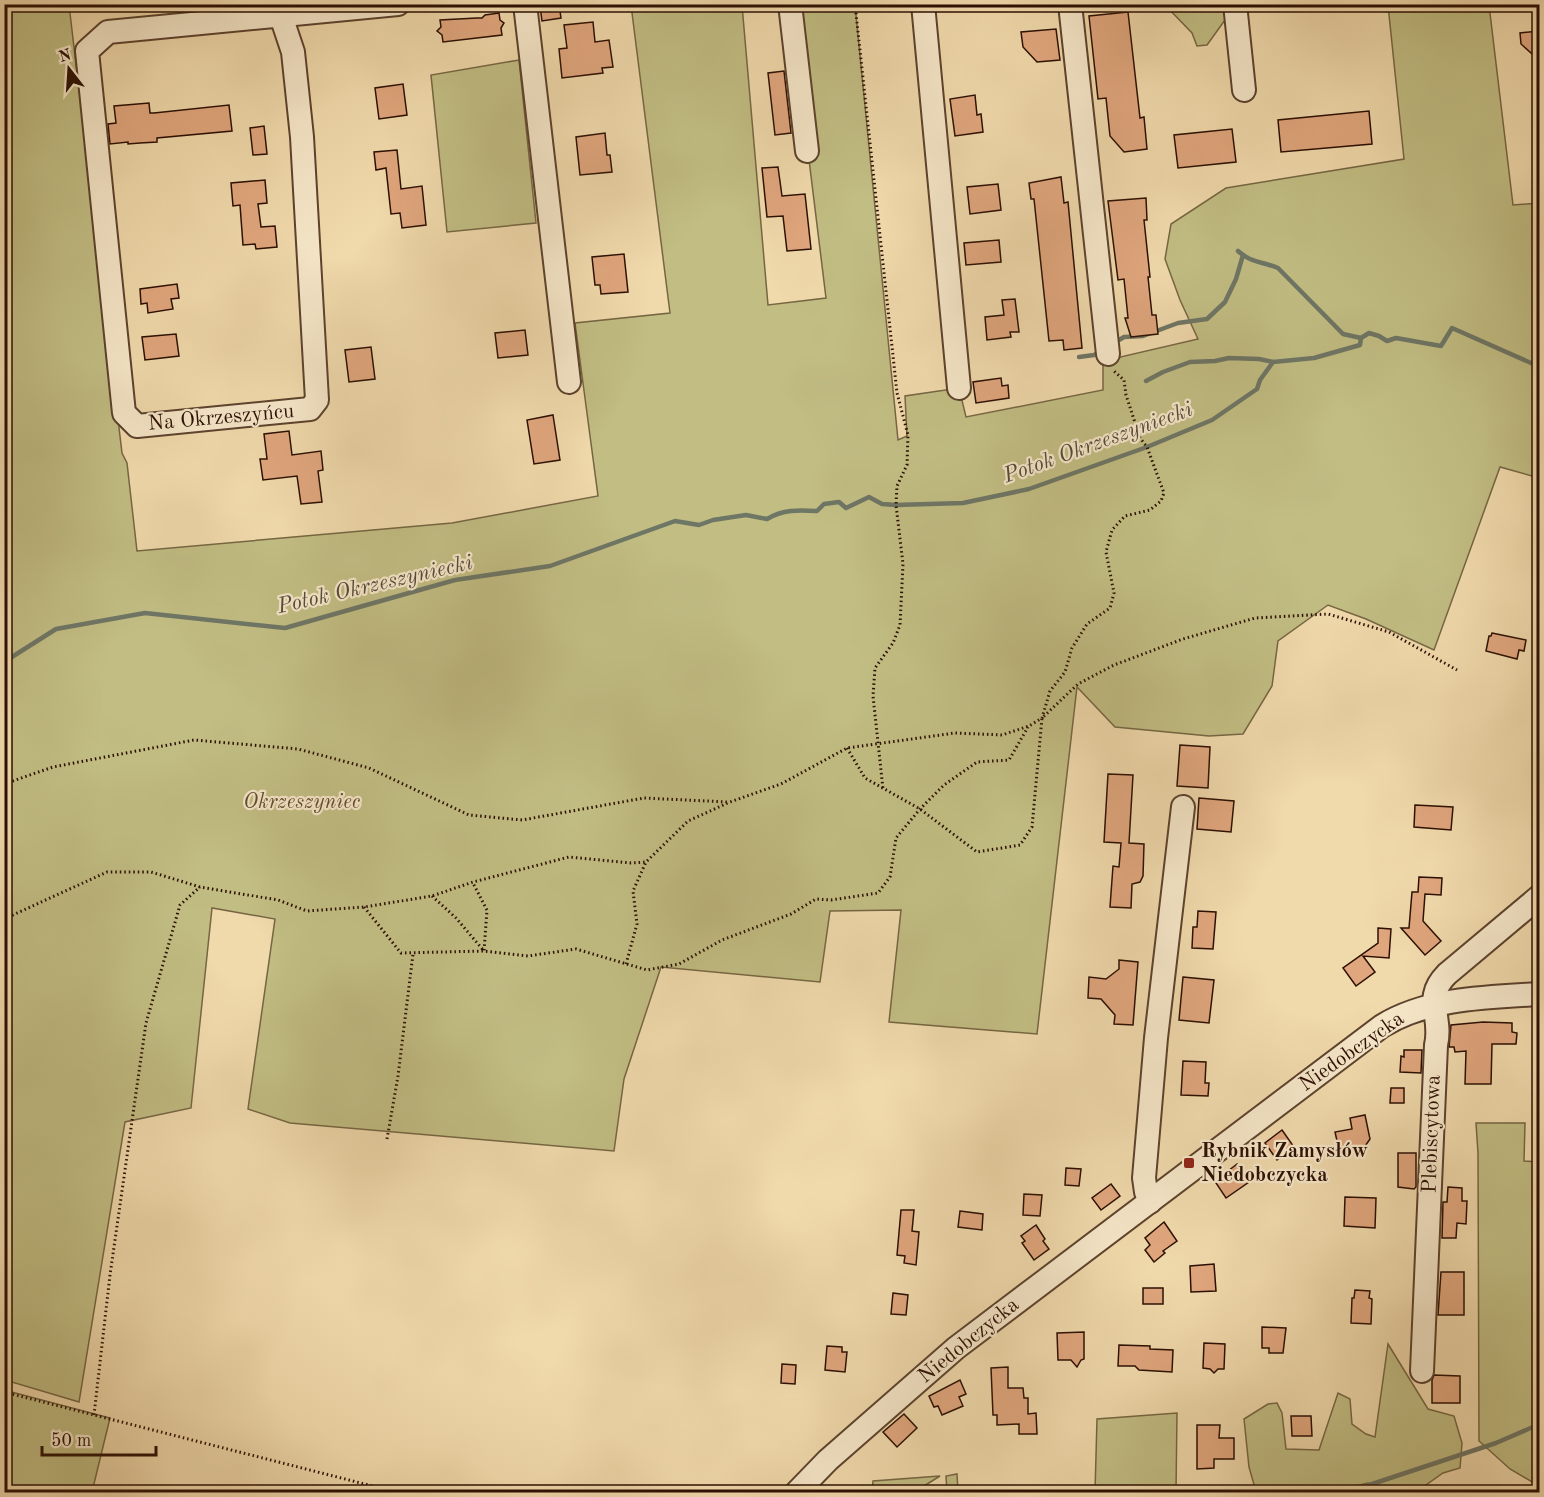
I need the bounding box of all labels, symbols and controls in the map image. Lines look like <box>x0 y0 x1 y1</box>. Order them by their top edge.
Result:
north arrow <box>39 39 99 99</box>
text: N <box>57 47 74 66</box>
water label: Potok Okrzeszyniecki <box>999 398 1196 488</box>
street label: Na Okrzeszyńcu <box>147 401 295 435</box>
water label: Potok Okrzeszyniecki <box>274 552 475 618</box>
park label: Okrzeszyniec <box>243 792 361 813</box>
street label: Niedobczycka <box>1296 1008 1408 1096</box>
street label: Plebiscytowa <box>1419 1074 1445 1194</box>
place label: Rybnik Zamysłów Niedobczycka <box>1201 1141 1368 1186</box>
marker: Rybnik Zamysłów Niedobczycka <box>1182 1156 1196 1170</box>
street label: Niedobczycka <box>915 1294 1023 1388</box>
scale bar <box>42 1419 156 1457</box>
text: 50 m <box>51 1432 91 1450</box>

